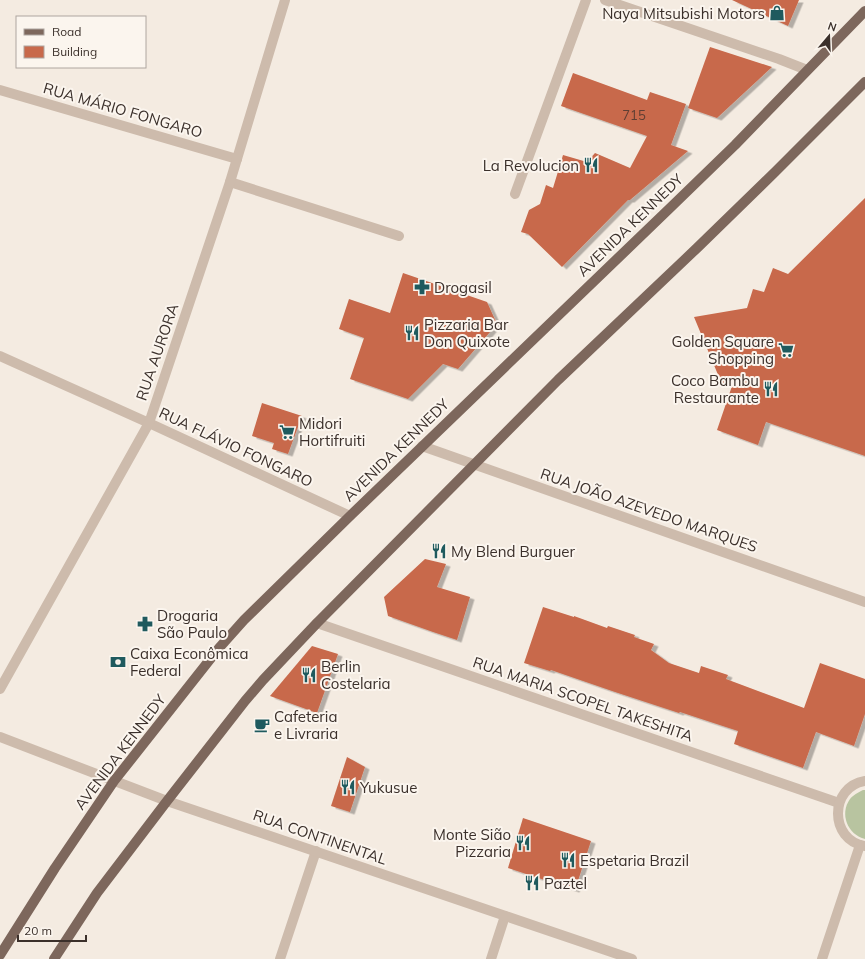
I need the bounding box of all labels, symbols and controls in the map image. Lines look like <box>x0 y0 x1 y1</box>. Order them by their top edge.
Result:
place label: Naya Mitsubishi Motors <box>602 4 765 23</box>
shop icon: Naya Mitsubishi Motors <box>768 4 786 22</box>
legend <box>16 16 146 68</box>
north arrow <box>809 16 849 56</box>
text: N <box>826 19 838 35</box>
text: Road <box>52 24 81 39</box>
text: Building <box>52 44 97 59</box>
street label: RUA MÁRIO FONGARO <box>41 78 205 142</box>
house number: 715 <box>622 107 646 123</box>
place label: La Revolucion <box>483 156 579 175</box>
restaurant icon: La Revolucion <box>582 156 600 174</box>
street label: AVENIDA KENNEDY <box>573 169 688 280</box>
pharmacy icon: Drogasil <box>413 278 431 296</box>
place label: Drogasil <box>434 278 492 297</box>
street label: RUA AURORA <box>132 301 182 403</box>
place label: Pizzaria Bar Don Quixote <box>424 315 510 351</box>
restaurant icon: Pizzaria Bar Don Quixote <box>403 324 421 342</box>
place label: Golden Square Shopping <box>672 332 774 368</box>
supermarket icon: Golden Square Shopping <box>777 341 795 359</box>
place label: Coco Bambu Restaurante <box>671 371 759 407</box>
restaurant icon: Coco Bambu Restaurante <box>762 380 780 398</box>
street label: AVENIDA KENNEDY <box>339 394 454 505</box>
street label: RUA FLÁVIO FONGARO <box>156 403 316 491</box>
place label: Midori Hortifruiti <box>299 414 365 450</box>
supermarket icon: Midori Hortifruiti <box>278 423 296 441</box>
street label: RUA JOÃO AZEVEDO MARQUES <box>538 464 760 556</box>
restaurant icon: My Blend Burguer <box>430 542 448 560</box>
place label: My Blend Burguer <box>451 542 575 561</box>
place label: Drogaria São Paulo <box>157 606 227 642</box>
pharmacy icon: Drogaria São Paulo <box>136 615 154 633</box>
place label: Caixa Econômica Federal <box>130 644 249 680</box>
street label: RUA MARIA SCOPEL TAKESHITA <box>470 652 696 746</box>
bank icon: Caixa Econômica Federal <box>109 653 127 671</box>
place label: Berlin Costelaria <box>321 657 391 693</box>
restaurant icon: Berlin Costelaria <box>300 666 318 684</box>
street label: AVENIDA KENNEDY <box>70 690 170 814</box>
place label: Cafeteria e Livraria <box>274 707 338 743</box>
cafe icon: Cafeteria e Livraria <box>253 716 271 734</box>
restaurant icon: Yukusue <box>339 778 357 796</box>
place label: Yukusue <box>359 778 417 797</box>
street label: RUA CONTINENTAL <box>251 805 389 869</box>
place label: Monte Sião Pizzaria <box>433 825 511 861</box>
restaurant icon: Monte Sião Pizzaria <box>514 834 532 852</box>
restaurant icon: Espetaria Brazil <box>559 851 577 869</box>
place label: Espetaria Brazil <box>580 851 689 870</box>
restaurant icon: Paztel <box>523 874 541 892</box>
place label: Paztel <box>544 874 587 893</box>
scale bar <box>18 917 86 943</box>
text: 20 m <box>24 923 52 938</box>

